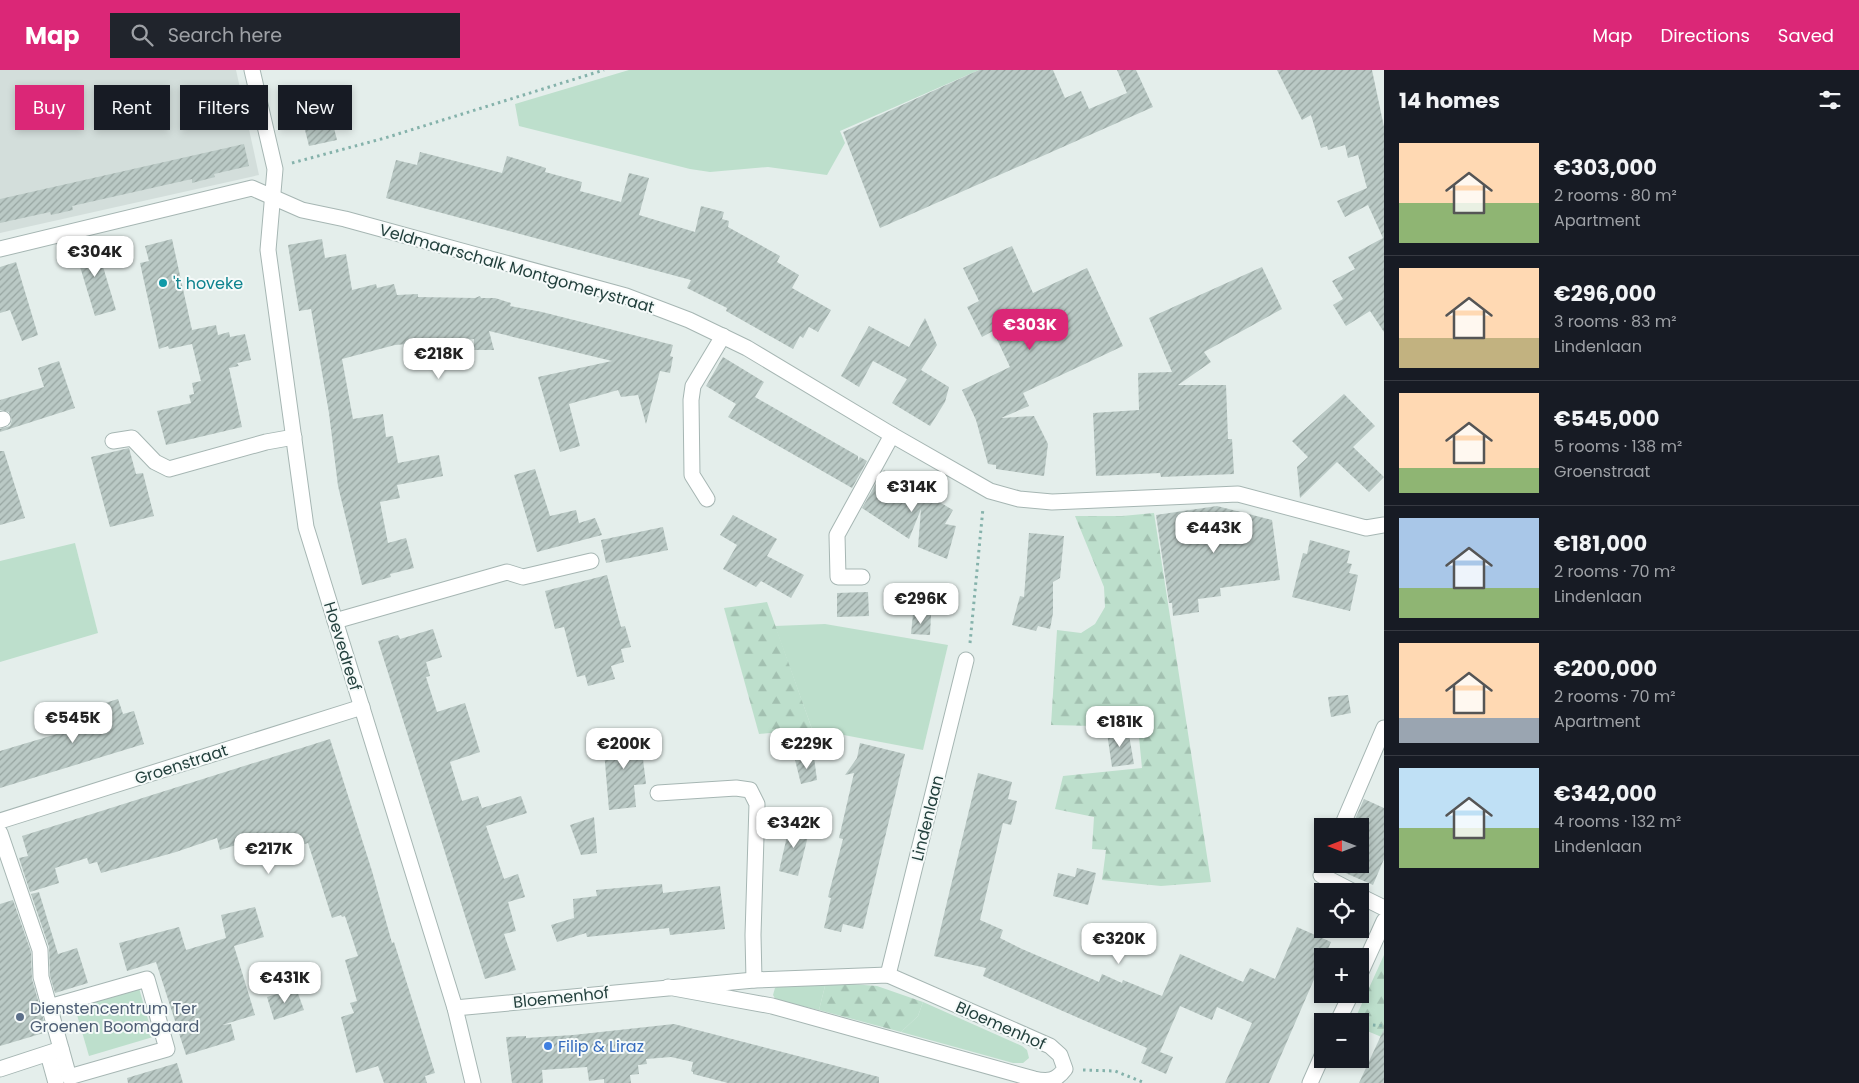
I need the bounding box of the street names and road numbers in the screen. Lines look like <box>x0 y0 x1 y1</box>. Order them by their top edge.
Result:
street label: Veldmaarschalk Montgomerystraat <box>377 218 657 319</box>
street label: Hoevedreef <box>318 599 367 694</box>
street label: Groenstraat <box>132 739 231 790</box>
street label: Lindenlaan <box>906 773 949 864</box>
street label: Bloemenhof <box>512 981 610 1014</box>
street label: Bloemenhof <box>952 995 1049 1056</box>

